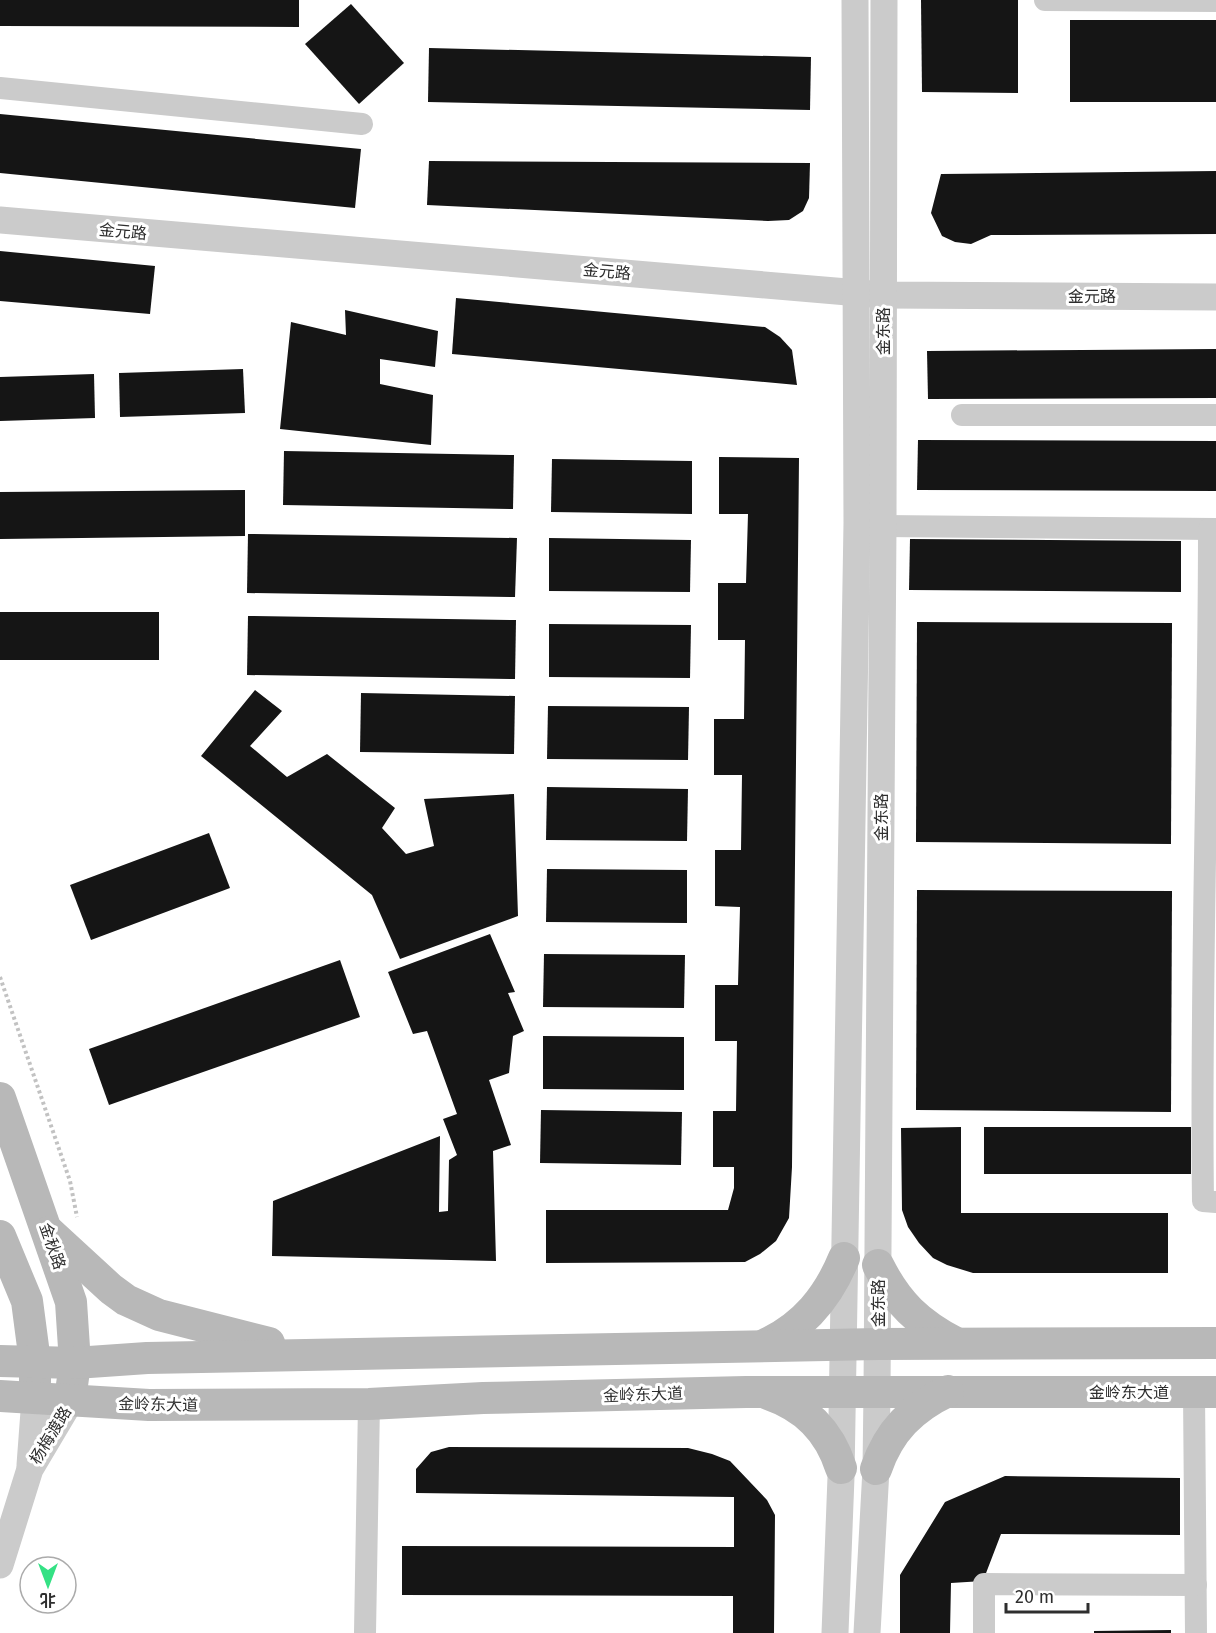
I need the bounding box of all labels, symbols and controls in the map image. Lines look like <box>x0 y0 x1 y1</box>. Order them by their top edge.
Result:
street label: 金元路 <box>98 220 148 243</box>
street label: 金元路 <box>582 260 632 283</box>
street label: 金元路 <box>1068 287 1116 306</box>
street label: 金东路 <box>874 307 893 355</box>
street label: 金东路 <box>872 793 891 841</box>
street label: 金秋路 <box>36 1220 69 1272</box>
street label: 金东路 <box>869 1279 888 1327</box>
street label: 金岭东大道 <box>1089 1383 1169 1402</box>
street label: 金岭东大道 <box>603 1384 683 1405</box>
street label: 金岭东大道 <box>118 1394 198 1415</box>
street label: 杨梅渡路 <box>26 1403 75 1468</box>
north arrow <box>18 1555 78 1615</box>
scale bar <box>1006 1576 1088 1614</box>
text: 20 m <box>1015 1586 1054 1608</box>
text: 北 <box>40 1590 56 1609</box>

